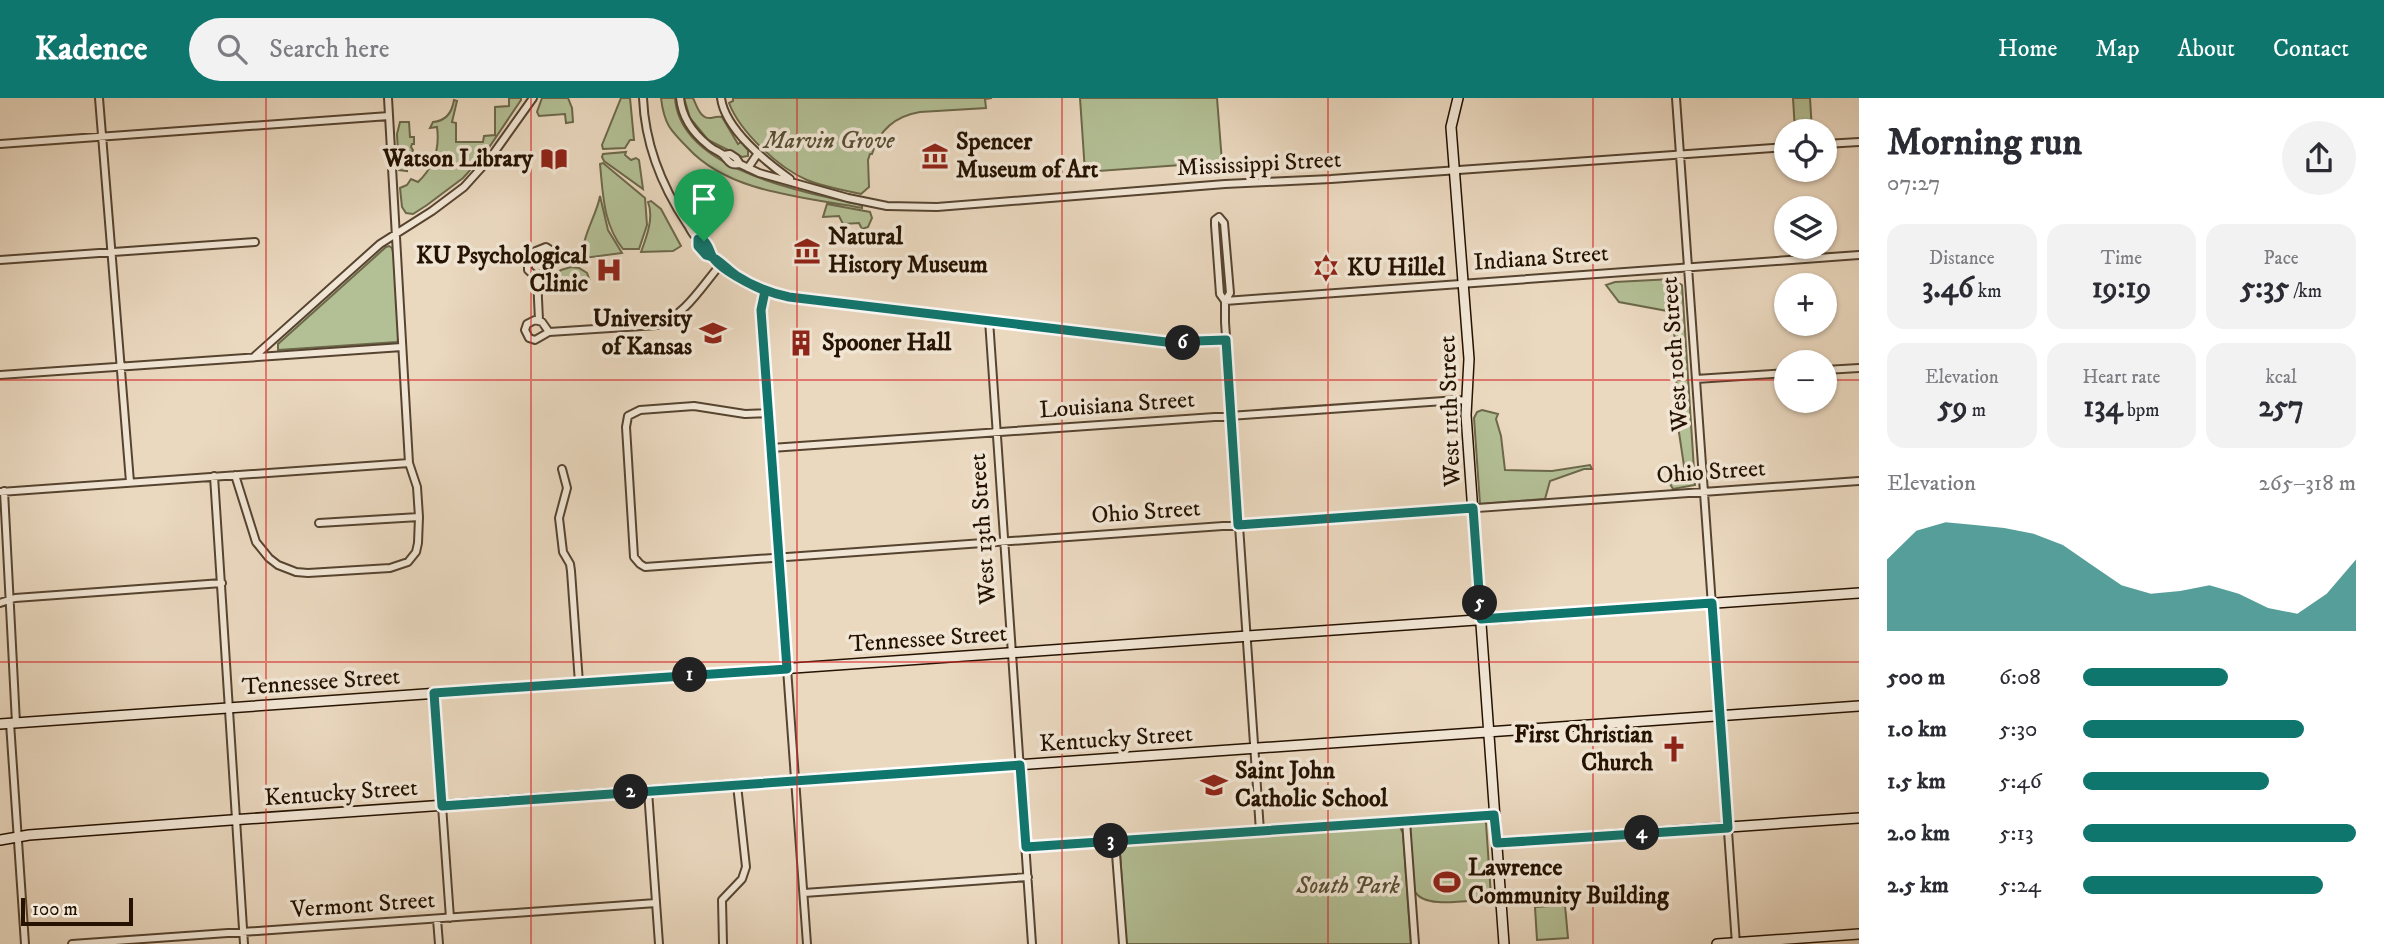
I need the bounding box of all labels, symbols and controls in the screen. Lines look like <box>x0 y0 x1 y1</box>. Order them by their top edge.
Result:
search box <box>189 18 679 81</box>
text: Kadence <box>35 29 147 70</box>
icon: search <box>213 30 251 68</box>
text: Search here <box>269 33 390 66</box>
text: Home <box>1998 34 2057 64</box>
text: Map <box>2095 34 2140 64</box>
text: About <box>2178 34 2235 64</box>
text: Contact <box>2273 34 2349 64</box>
map controls <box>1774 119 1837 413</box>
button: locate <box>1774 119 1837 182</box>
text: Morning run <box>1887 119 2082 167</box>
button: share <box>2282 121 2356 195</box>
park label: Marvin Grove <box>762 126 895 156</box>
place label: Spencer Museum of Art <box>956 127 1098 185</box>
museum icon: Spencer Museum of Art <box>920 141 950 171</box>
place label: Watson Library <box>382 144 534 174</box>
library icon: Watson Library <box>539 144 569 174</box>
street label: Mississippi Street <box>1176 145 1342 183</box>
pin <box>674 169 734 241</box>
text: 07:27 <box>1887 169 1940 198</box>
icon: arrive <box>685 180 723 218</box>
button: layers <box>1774 196 1837 259</box>
place label: Natural History Museum <box>828 222 988 280</box>
museum icon: Natural History Museum <box>792 236 822 266</box>
street label: Indiana Street <box>1472 238 1610 278</box>
place label: KU Psychological Clinic <box>416 241 589 299</box>
text: Distance <box>1929 247 1995 270</box>
text: Time <box>2101 247 2142 270</box>
text: Pace <box>2264 247 2299 270</box>
synagogue icon: KU Hillel <box>1311 253 1341 283</box>
place label: KU Hillel <box>1347 253 1446 283</box>
hospital icon: KU Psychological Clinic <box>594 255 624 285</box>
text: 3.46 <box>1922 270 1974 307</box>
text: 19:19 <box>2092 270 2151 307</box>
text: 5:35 <box>2240 270 2289 307</box>
button: + <box>1774 273 1837 336</box>
street label: West 10th Street <box>1655 275 1695 434</box>
text: km <box>1974 280 2001 303</box>
text: /km <box>2289 280 2322 303</box>
place label: University of Kansas <box>593 304 693 362</box>
school or university icon: University of Kansas <box>698 318 728 348</box>
pin: 6 <box>1166 326 1200 360</box>
building icon: Spooner Hall <box>786 328 816 358</box>
place label: Spooner Hall <box>822 328 952 358</box>
text: 6 <box>1178 331 1187 354</box>
street label: West 11th Street <box>1432 334 1468 488</box>
button: − <box>1774 350 1837 413</box>
text: Elevation <box>1925 366 1999 389</box>
text: Heart rate <box>2083 366 2160 389</box>
text: kcal <box>2266 366 2297 389</box>
street label: Louisiana Street <box>1038 385 1196 425</box>
text: 59 <box>1938 389 1968 426</box>
text: 134 <box>2083 389 2123 426</box>
text: 257 <box>2259 389 2304 426</box>
text: m <box>1968 399 1986 422</box>
text: bpm <box>2123 399 2160 422</box>
street label: West 13th Street <box>963 452 1003 607</box>
street label: Ohio Street <box>1655 453 1767 491</box>
text: Elevation <box>1887 469 1976 498</box>
text: 265–318 m <box>2258 469 2356 498</box>
street label: Ohio Street <box>1090 493 1202 531</box>
pin: 5 <box>1462 586 1498 620</box>
text: 5 <box>1475 591 1484 614</box>
street label: Tennessee Street <box>848 618 1008 659</box>
pin: 1 <box>672 658 708 692</box>
street label: Tennessee Street <box>241 661 401 702</box>
text: 1 <box>686 663 693 686</box>
text: 500 m <box>1887 663 1945 692</box>
text: 6:08 <box>1999 663 2041 692</box>
text: 1.0 km <box>1887 715 1947 744</box>
text: 5:30 <box>1999 715 2037 744</box>
street label: Kentucky Street <box>1038 719 1194 759</box>
place label: First Christian Church <box>1514 720 1653 778</box>
church icon: First Christian Church <box>1659 734 1689 764</box>
place label: Saint John Catholic School <box>1235 756 1388 814</box>
text: 1.5 km <box>1887 767 1946 796</box>
text: 5:46 <box>1999 767 2042 796</box>
school or university icon: Saint John Catholic School <box>1199 770 1229 800</box>
street label: Kentucky Street <box>263 773 419 813</box>
pin: 2 <box>614 774 648 810</box>
text: 2 <box>626 780 635 803</box>
pin: 4 <box>1624 816 1660 850</box>
text: 2.0 km <box>1887 819 1950 848</box>
text: 5:13 <box>1999 819 2033 848</box>
text: 4 <box>1636 821 1647 844</box>
pin: 3 <box>1094 824 1128 858</box>
text: 3 <box>1107 829 1114 852</box>
place label: Lawrence Community Building <box>1468 853 1670 911</box>
sports icon: Lawrence Community Building <box>1432 867 1462 897</box>
park label: South Park <box>1295 871 1400 901</box>
text: 2.5 km <box>1887 871 1949 900</box>
text: 5:24 <box>1999 871 2041 900</box>
street label: Vermont Street <box>289 885 436 925</box>
scale bar <box>21 895 133 927</box>
text: 100 m <box>32 898 78 921</box>

